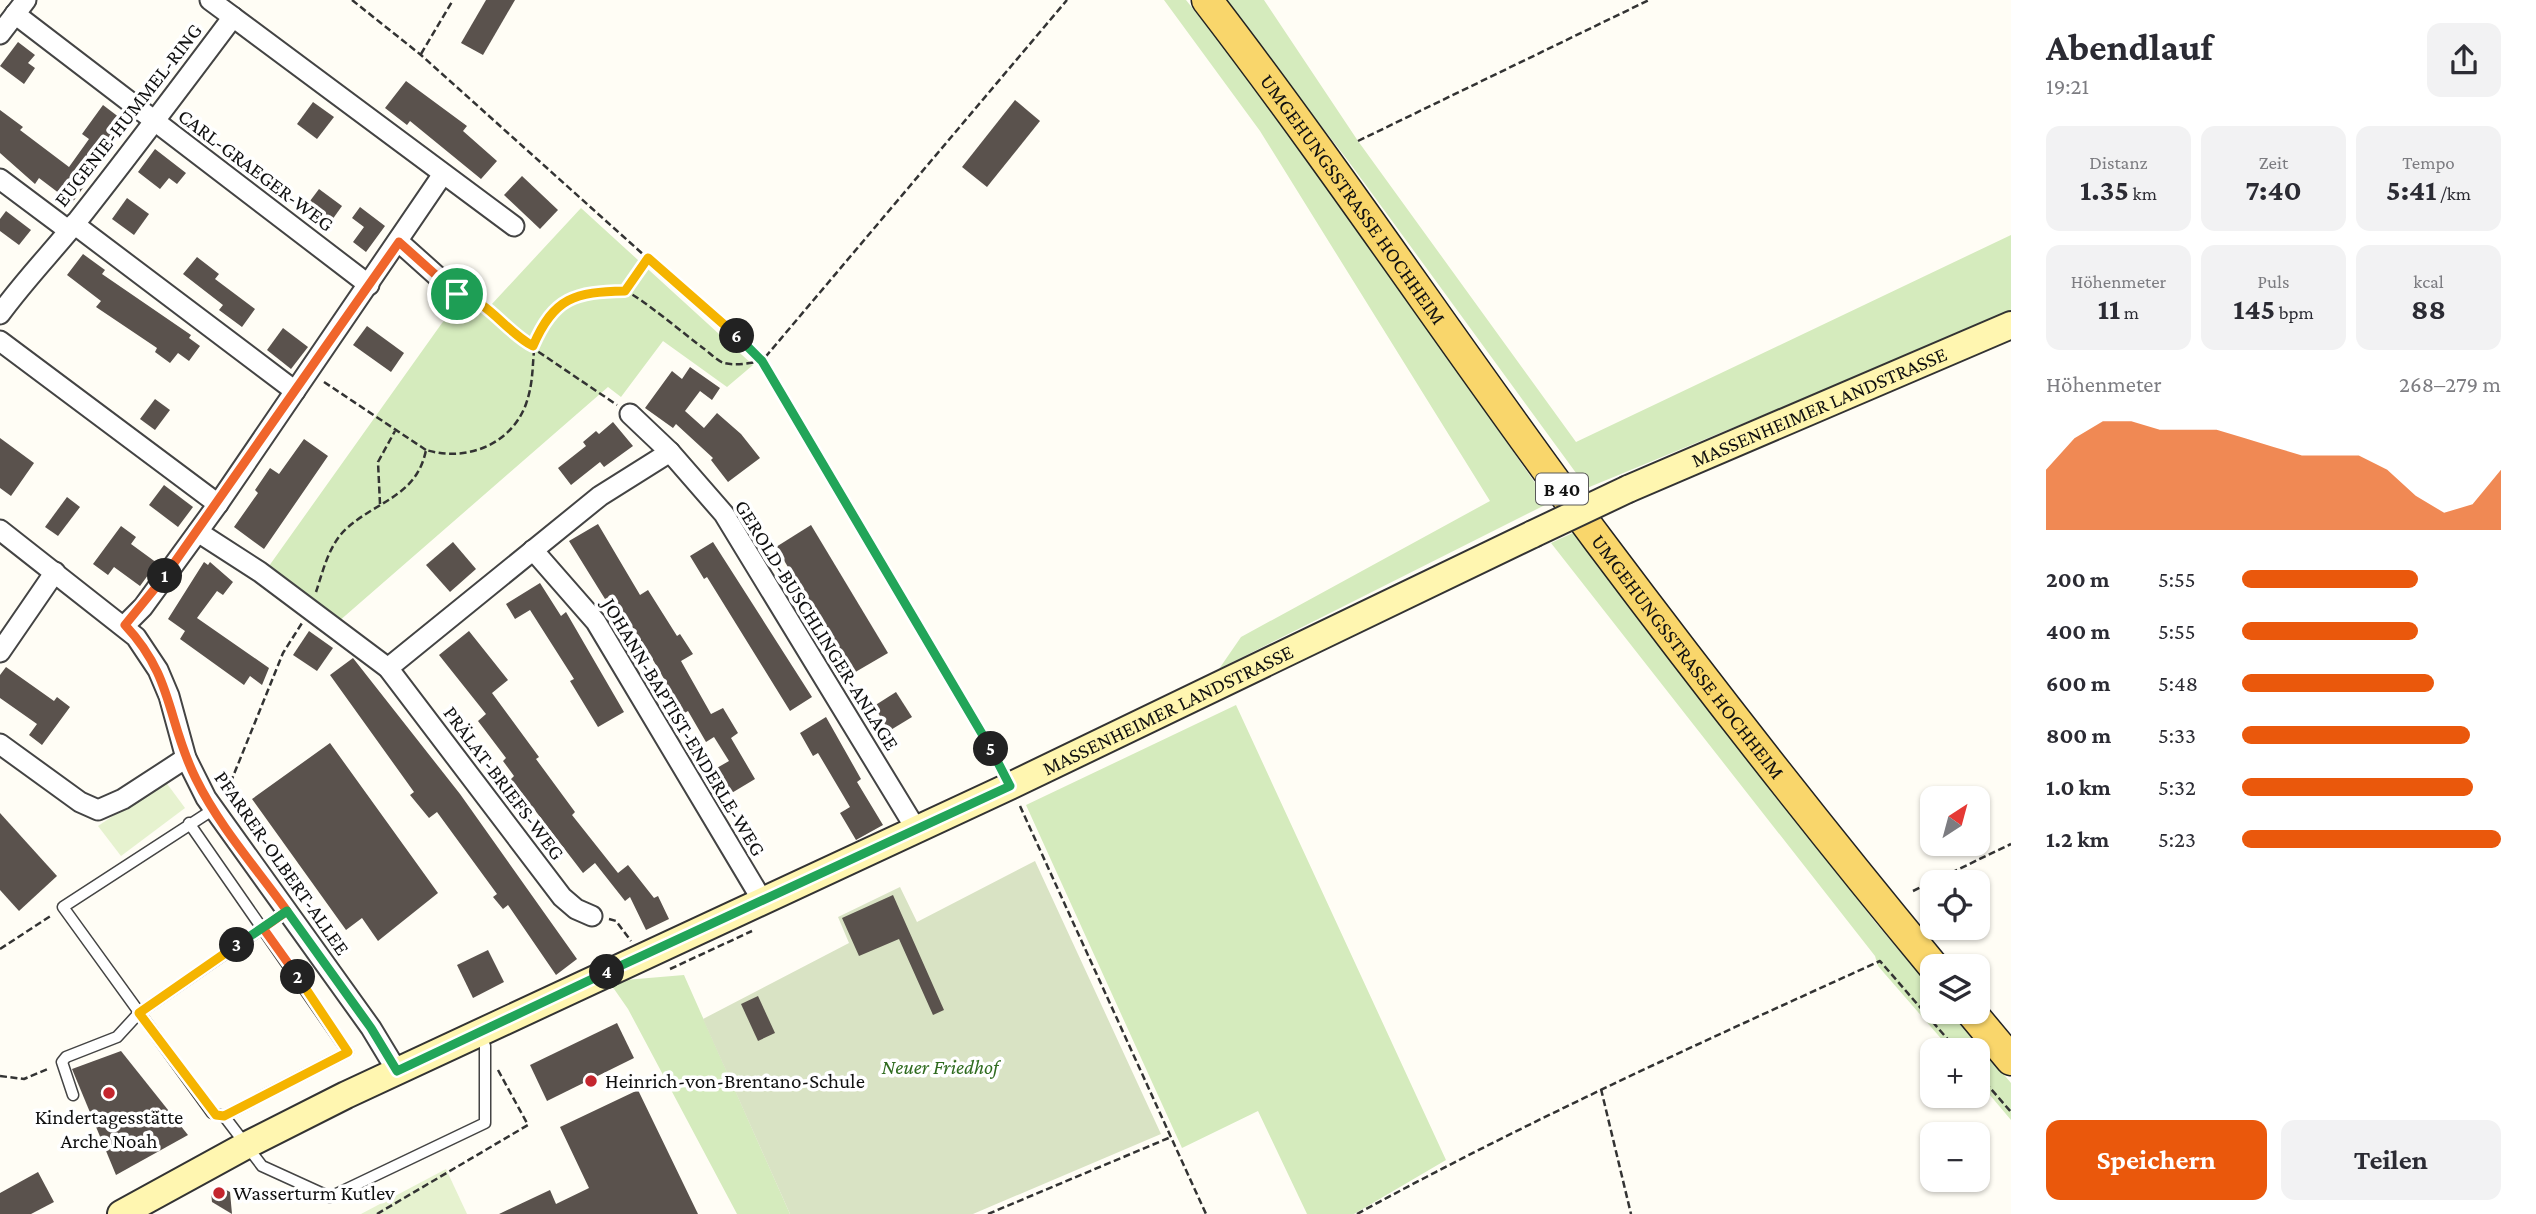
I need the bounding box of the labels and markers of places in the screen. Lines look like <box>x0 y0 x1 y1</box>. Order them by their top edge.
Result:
pin <box>427 264 487 324</box>
pin: 6 <box>720 318 754 354</box>
pin: 1 <box>148 558 182 594</box>
pin: 5 <box>974 732 1009 766</box>
pin: 3 <box>219 928 254 962</box>
pin: 4 <box>590 954 624 990</box>
pin: 2 <box>280 960 316 995</box>
place label: Heinrich-von-Brentano-Schule <box>605 1069 865 1093</box>
marker: Heinrich-von-Brentano-Schule <box>583 1073 599 1089</box>
marker: Kindertagesstätte Arche Noah <box>101 1085 117 1101</box>
place label: Kindertagesstätte Arche Noah <box>35 1105 183 1153</box>
place label: Wasserturm Kutlev <box>233 1181 395 1205</box>
marker: Wasserturm Kutlev <box>211 1185 227 1201</box>

